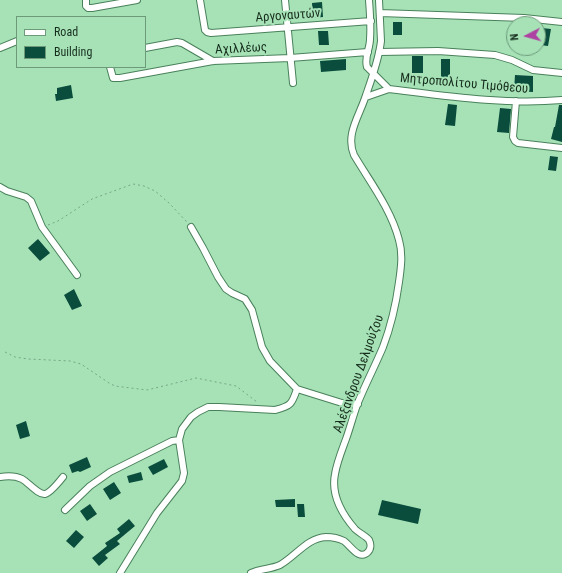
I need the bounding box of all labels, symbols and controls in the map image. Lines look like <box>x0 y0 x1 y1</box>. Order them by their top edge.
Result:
street label: Αργοναυτών <box>255 6 321 26</box>
legend <box>16 16 146 68</box>
north arrow <box>506 16 546 56</box>
text: Road <box>54 25 78 39</box>
text: N <box>508 33 521 41</box>
street label: Αχιλλέως <box>215 40 267 58</box>
text: Building <box>54 45 92 59</box>
street label: Μητροπολίτου Τιμόθεου <box>399 71 529 97</box>
street label: Αλέξανδρου Δελμούζου <box>330 313 388 435</box>

